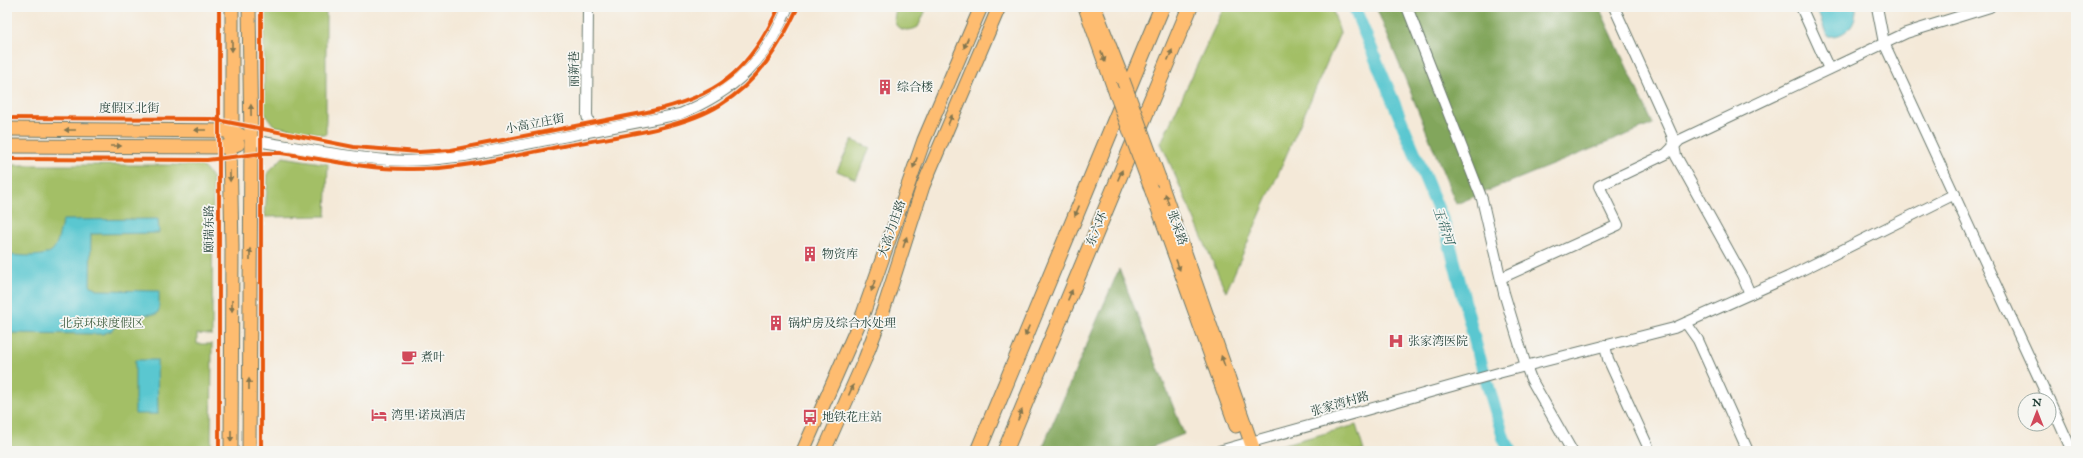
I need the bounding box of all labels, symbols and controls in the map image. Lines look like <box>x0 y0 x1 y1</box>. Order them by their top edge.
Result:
one-way arrow <box>962 37 968 49</box>
one-way arrow <box>229 40 235 53</box>
one-way arrow <box>1167 48 1173 60</box>
street label: 丽新巷 <box>567 51 582 87</box>
one-way arrow <box>1100 51 1106 63</box>
building icon: 综合楼 <box>876 78 894 96</box>
place label: 综合楼 <box>897 80 933 95</box>
street label: 度假区北街 <box>99 101 160 116</box>
one-way arrow <box>248 103 254 116</box>
street label: 小高立庄街 <box>504 111 567 137</box>
one-way arrow <box>948 113 954 125</box>
one-way arrow <box>63 127 76 133</box>
one-way arrow <box>193 127 206 133</box>
one-way arrow <box>110 143 123 149</box>
one-way arrow <box>911 157 917 169</box>
one-way arrow <box>1117 168 1123 180</box>
one-way arrow <box>227 170 234 182</box>
one-way arrow <box>1163 192 1169 204</box>
street label: 大高力庄路 <box>875 198 909 260</box>
street label: 颐瑞东路 <box>202 205 217 253</box>
one-way arrow <box>1073 205 1079 217</box>
water label: 玉带河 <box>1429 205 1458 249</box>
street label: 东六环 <box>1083 209 1111 249</box>
street label: 张采路 <box>1164 209 1190 247</box>
one-way arrow <box>902 235 908 247</box>
building icon: 物资库 <box>801 245 819 263</box>
one-way arrow <box>247 247 253 260</box>
place label: 物资库 <box>822 247 858 262</box>
one-way arrow <box>1176 259 1182 271</box>
one-way arrow <box>870 280 876 292</box>
one-way arrow <box>1067 288 1073 300</box>
one-way arrow <box>229 300 235 313</box>
building icon: 锅炉房及综合水处理 <box>767 314 785 332</box>
park label: 北京环球度假区 <box>60 316 144 331</box>
place label: 锅炉房及综合水处理 <box>788 316 896 331</box>
one-way arrow <box>1024 326 1030 338</box>
hospital icon: 张家湾医院 <box>1387 332 1405 350</box>
place label: 张家湾医院 <box>1408 334 1468 349</box>
cafe icon: 煮叶 <box>400 348 418 366</box>
place label: 煮叶 <box>421 350 445 365</box>
one-way arrow <box>1220 355 1226 367</box>
one-way arrow <box>246 377 252 390</box>
one-way arrow <box>848 384 854 395</box>
street label: 张家湾村路 <box>1309 389 1371 419</box>
north arrow <box>2017 392 2057 432</box>
text: N <box>2031 396 2042 410</box>
hotel icon: 湾里·诺岚酒店 <box>370 406 388 424</box>
place label: 湾里·诺岚酒店 <box>391 408 466 423</box>
bus stop icon: 地铁花庄站 <box>801 408 819 426</box>
one-way arrow <box>1017 409 1023 421</box>
place label: 地铁花庄站 <box>822 410 882 425</box>
one-way arrow <box>228 430 234 443</box>

